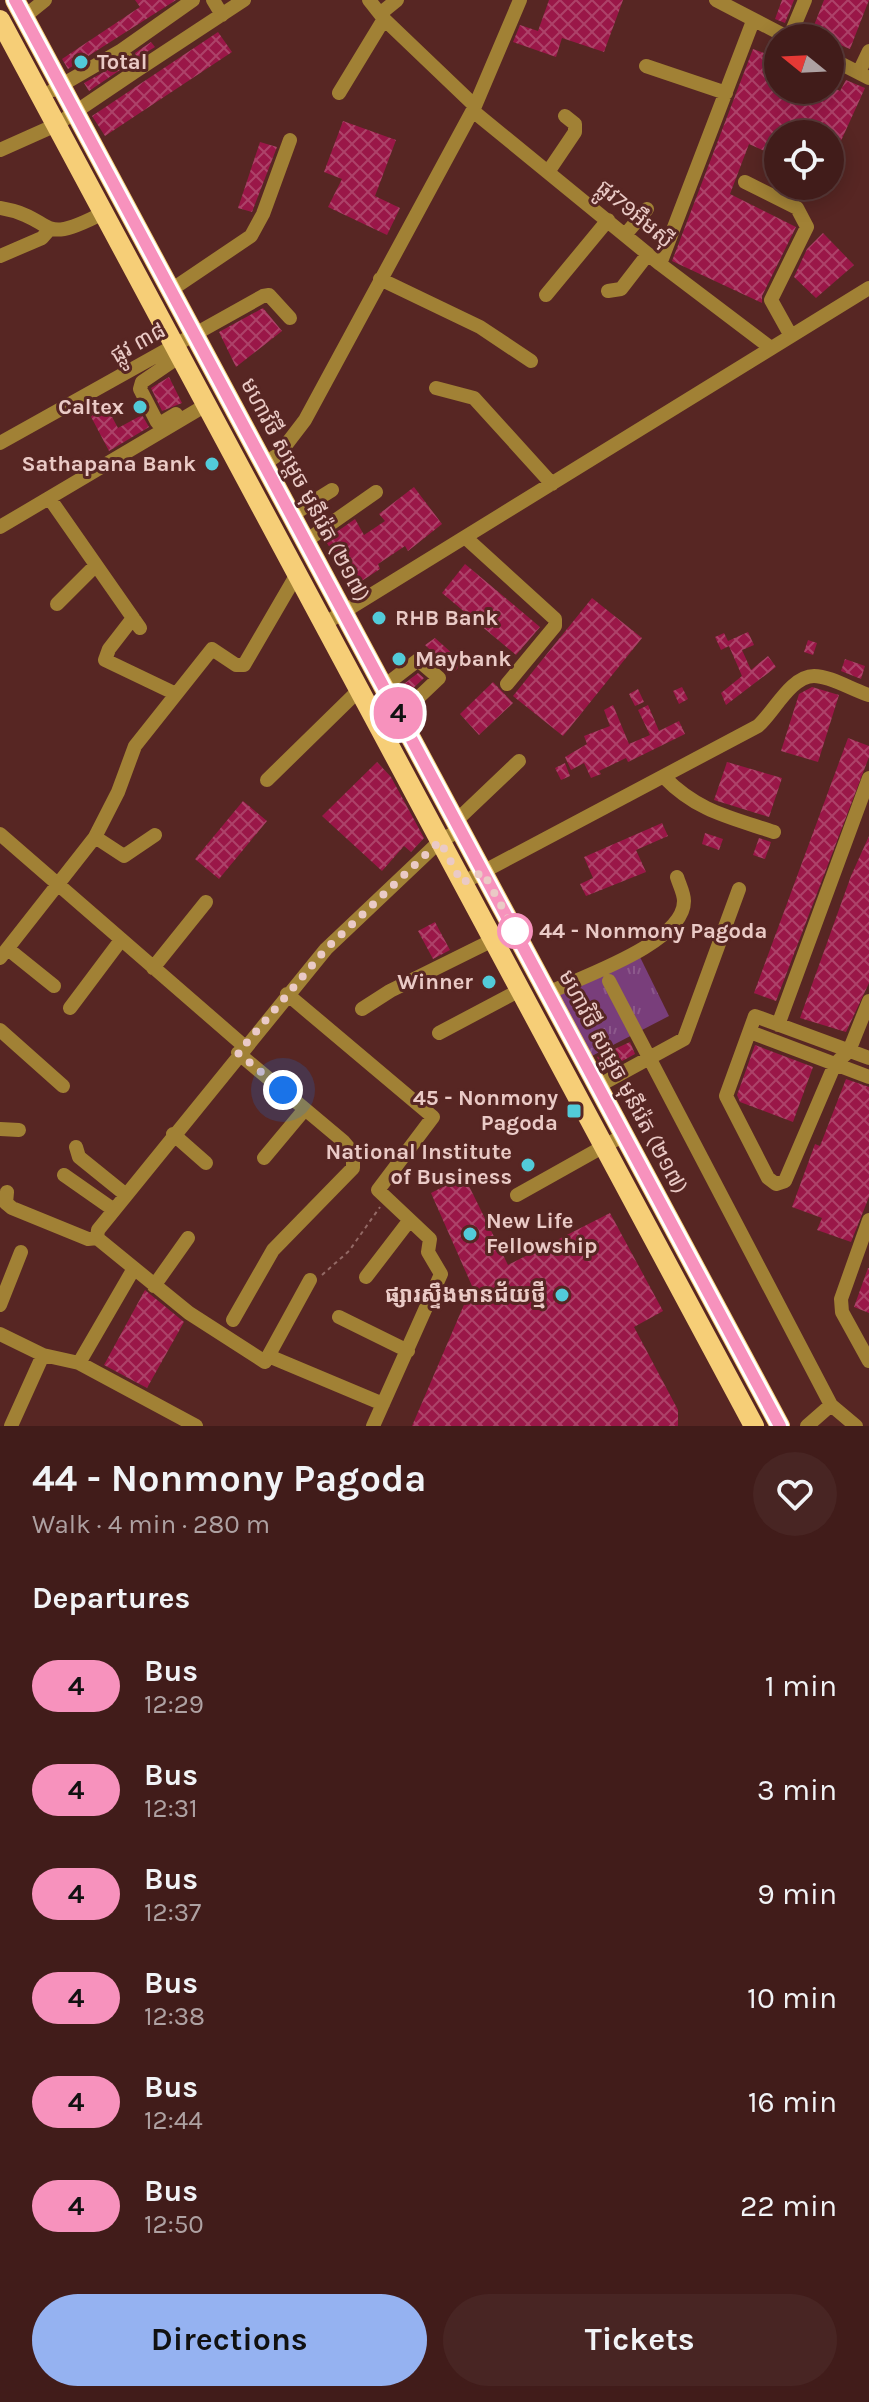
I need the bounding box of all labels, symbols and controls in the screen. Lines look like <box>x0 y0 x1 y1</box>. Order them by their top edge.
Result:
north arrow <box>764 24 844 104</box>
map controls <box>764 24 844 200</box>
place label: Total <box>97 49 147 75</box>
marker: Total <box>72 53 90 71</box>
button: locate <box>764 120 844 200</box>
street label: ផ្លូវ79អឹមស៊ី <box>587 174 679 259</box>
street label: ផ្លូវ ៣៨ <box>106 317 173 374</box>
street label: មហាវិថី សម្តេច មុនីរ៉េត (២១៧) <box>234 373 376 607</box>
place label: Caltex <box>58 394 124 420</box>
marker: Caltex <box>131 398 149 416</box>
place label: Sathapana Bank <box>22 451 196 477</box>
marker: Sathapana Bank <box>203 455 221 473</box>
place label: RHB Bank <box>395 605 498 631</box>
marker: RHB Bank <box>370 609 388 627</box>
place label: Maybank <box>415 646 511 672</box>
marker: Maybank <box>390 650 408 668</box>
line badge: 4 <box>372 687 424 739</box>
text: 4 <box>390 696 406 729</box>
marker: 44 - Nonmony Pagoda <box>498 914 532 948</box>
place label: 44 - Nonmony Pagoda <box>539 918 767 944</box>
street label: មហាវិថី សម្តេច មុនីរ៉េត (២១៧) <box>552 965 694 1199</box>
place label: Winner <box>397 969 473 995</box>
marker: Winner <box>480 973 498 991</box>
your location <box>263 1070 303 1110</box>
place label: 45 - Nonmony Pagoda <box>413 1085 558 1136</box>
marker: 45 - Nonmony Pagoda <box>565 1102 583 1120</box>
place label: National Institute of Business <box>325 1139 512 1190</box>
marker: National Institute of Business <box>519 1156 537 1174</box>
place label: New Life Fellowship <box>486 1208 597 1259</box>
marker: New Life Fellowship <box>461 1225 479 1243</box>
place label: ផ្សារស្ទឹងមានជ័យថ្មី <box>385 1281 546 1309</box>
marker: ផ្សារស្ទឹងមានជ័យថ្មី <box>553 1286 571 1304</box>
button: heart <box>753 1452 837 1536</box>
text: 44 - Nonmony Pagoda <box>32 1456 427 1501</box>
text: Walk · 4 min · 280 m <box>32 1509 270 1540</box>
text: Departures <box>32 1580 190 1616</box>
text: Bus <box>144 1653 198 1689</box>
text: 1 min <box>765 1668 837 1704</box>
text: 4 <box>68 1669 84 1702</box>
text: 12:29 <box>144 1689 204 1720</box>
text: Bus <box>144 1757 198 1793</box>
text: 3 min <box>757 1772 837 1808</box>
text: 4 <box>68 1773 84 1806</box>
text: 12:31 <box>144 1793 198 1824</box>
text: Bus <box>144 1861 198 1897</box>
text: 9 min <box>757 1876 837 1912</box>
text: 4 <box>68 1877 84 1910</box>
text: 12:37 <box>144 1897 201 1928</box>
text: Bus <box>144 1965 198 2001</box>
text: 10 min <box>747 1980 837 2016</box>
text: 4 <box>68 1981 84 2014</box>
text: 12:38 <box>144 2001 205 2032</box>
text: Bus <box>144 2069 198 2105</box>
text: 16 min <box>748 2084 837 2120</box>
text: 4 <box>68 2085 84 2118</box>
text: 12:44 <box>144 2105 203 2136</box>
text: Bus <box>144 2173 198 2209</box>
text: 22 min <box>740 2188 837 2224</box>
text: 4 <box>68 2189 84 2222</box>
text: 12:50 <box>144 2209 204 2240</box>
button: Directions <box>32 2294 427 2386</box>
button: Tickets <box>443 2294 837 2386</box>

